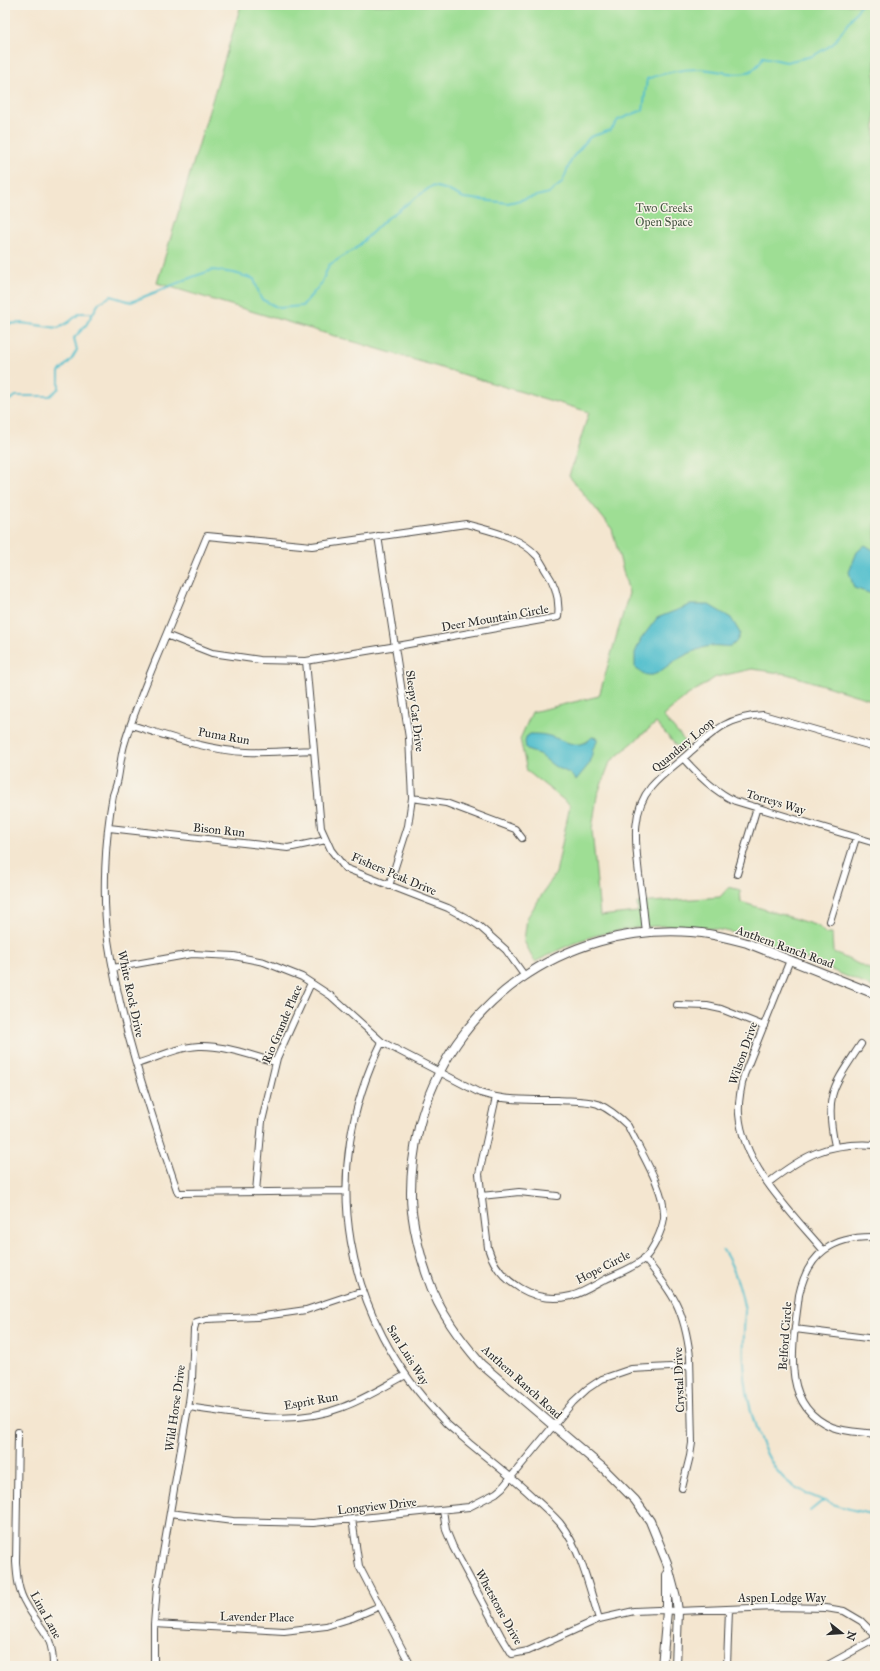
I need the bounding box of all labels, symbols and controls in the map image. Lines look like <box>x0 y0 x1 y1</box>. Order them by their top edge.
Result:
park label: Two Creeks Open Space <box>635 201 693 229</box>
street label: Deer Mountain Circle <box>440 602 550 634</box>
street label: Sleepy Cat Drive <box>403 669 427 753</box>
street label: Quandary Loop <box>649 715 717 775</box>
street label: Puma Run <box>197 725 251 748</box>
street label: Torreys Way <box>745 786 808 818</box>
street label: Bison Run <box>192 820 246 840</box>
street label: Fishers Peak Drive <box>349 850 439 898</box>
street label: Anthem Ranch Road <box>733 922 836 971</box>
street label: White Rock Drive <box>115 949 147 1039</box>
street label: Rio Grande Place <box>259 983 305 1065</box>
street label: Wilson Drive <box>726 1020 760 1086</box>
street label: Hope Circle <box>573 1247 633 1287</box>
street label: Belford Circle <box>776 1301 794 1371</box>
street label: San Luis Way <box>384 1322 432 1388</box>
street label: Anthem Ranch Road <box>478 1342 565 1422</box>
street label: Crystal Drive <box>671 1347 687 1413</box>
street label: Wild Horse Drive <box>162 1364 188 1452</box>
street label: Esprit Run <box>283 1389 340 1413</box>
street label: Longview Drive <box>337 1495 417 1518</box>
street label: Whetstone Drive <box>473 1567 525 1647</box>
street label: Lina Lane <box>27 1589 65 1641</box>
street label: Aspen Lodge Way <box>737 1591 826 1606</box>
street label: Lavender Place <box>220 1609 294 1625</box>
north arrow <box>822 1613 862 1653</box>
text: N <box>843 1629 859 1643</box>

